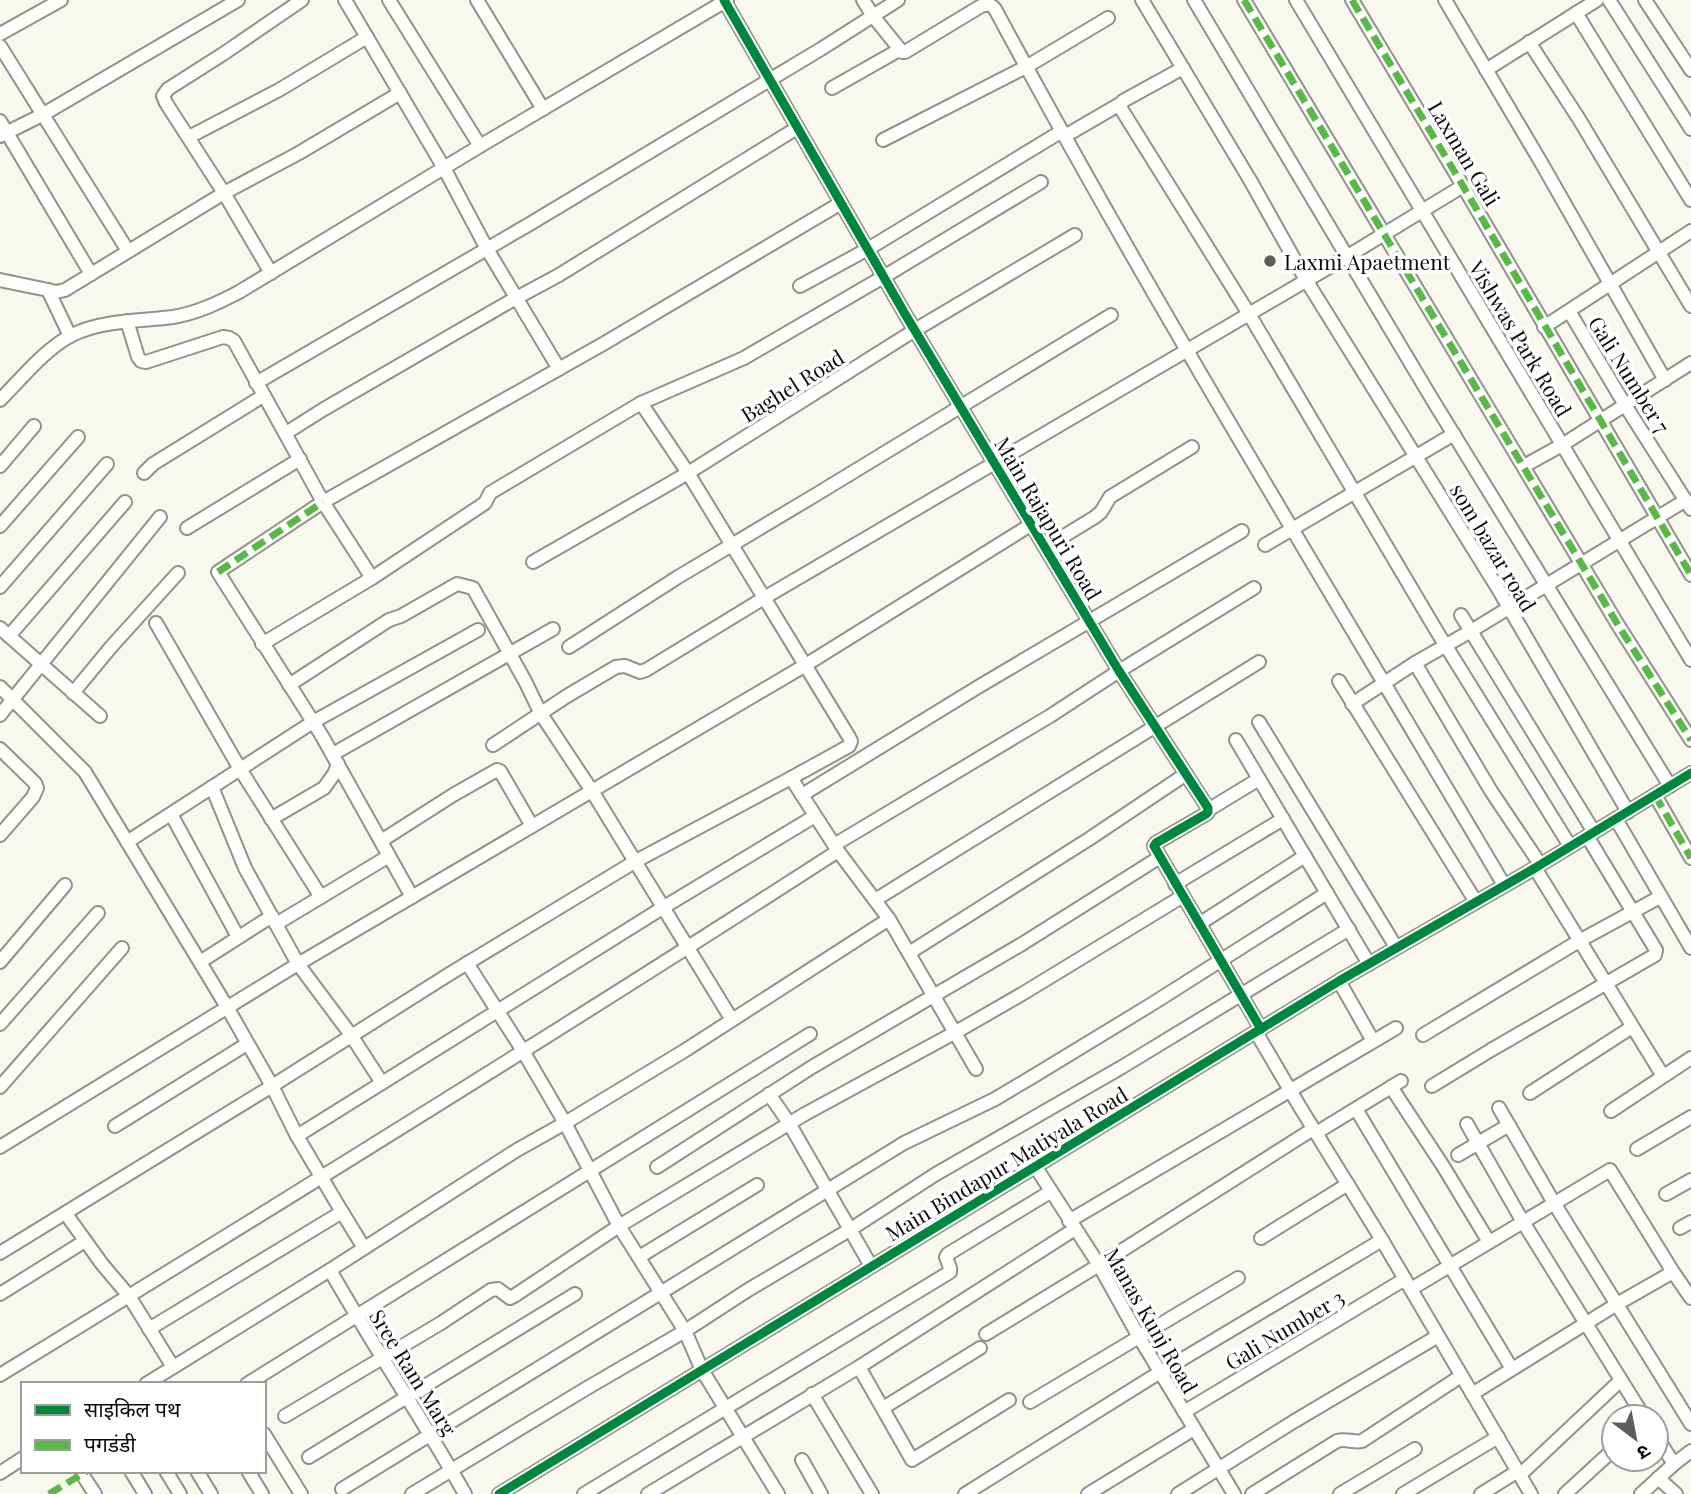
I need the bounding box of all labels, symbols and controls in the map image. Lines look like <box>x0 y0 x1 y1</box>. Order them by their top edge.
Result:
street label: Laxman Gali <box>1423 95 1507 211</box>
place label: Laxmi Apaetment <box>1284 247 1451 275</box>
marker: Laxmi Apaetment <box>1262 253 1278 269</box>
street label: Vishwas Park Road <box>1463 254 1579 421</box>
street label: Gali Number 7 <box>1583 310 1677 438</box>
street label: Baghel Road <box>735 342 849 428</box>
street label: Main Rajapuri Road <box>989 431 1109 605</box>
street label: som bazar road <box>1445 478 1543 616</box>
street label: Main Bindapur Matiyala Road <box>880 1079 1132 1247</box>
street label: Manas Kunj Road <box>1099 1242 1205 1398</box>
street label: Gali Number 3 <box>1219 1283 1349 1375</box>
street label: Sree Ram Marg <box>364 1304 464 1440</box>
legend <box>21 1382 266 1473</box>
text: साइकिल पथ <box>84 1394 181 1422</box>
north arrow <box>1600 1403 1670 1473</box>
text: पगडंडी <box>84 1429 136 1457</box>
text: उ <box>1632 1439 1656 1468</box>

